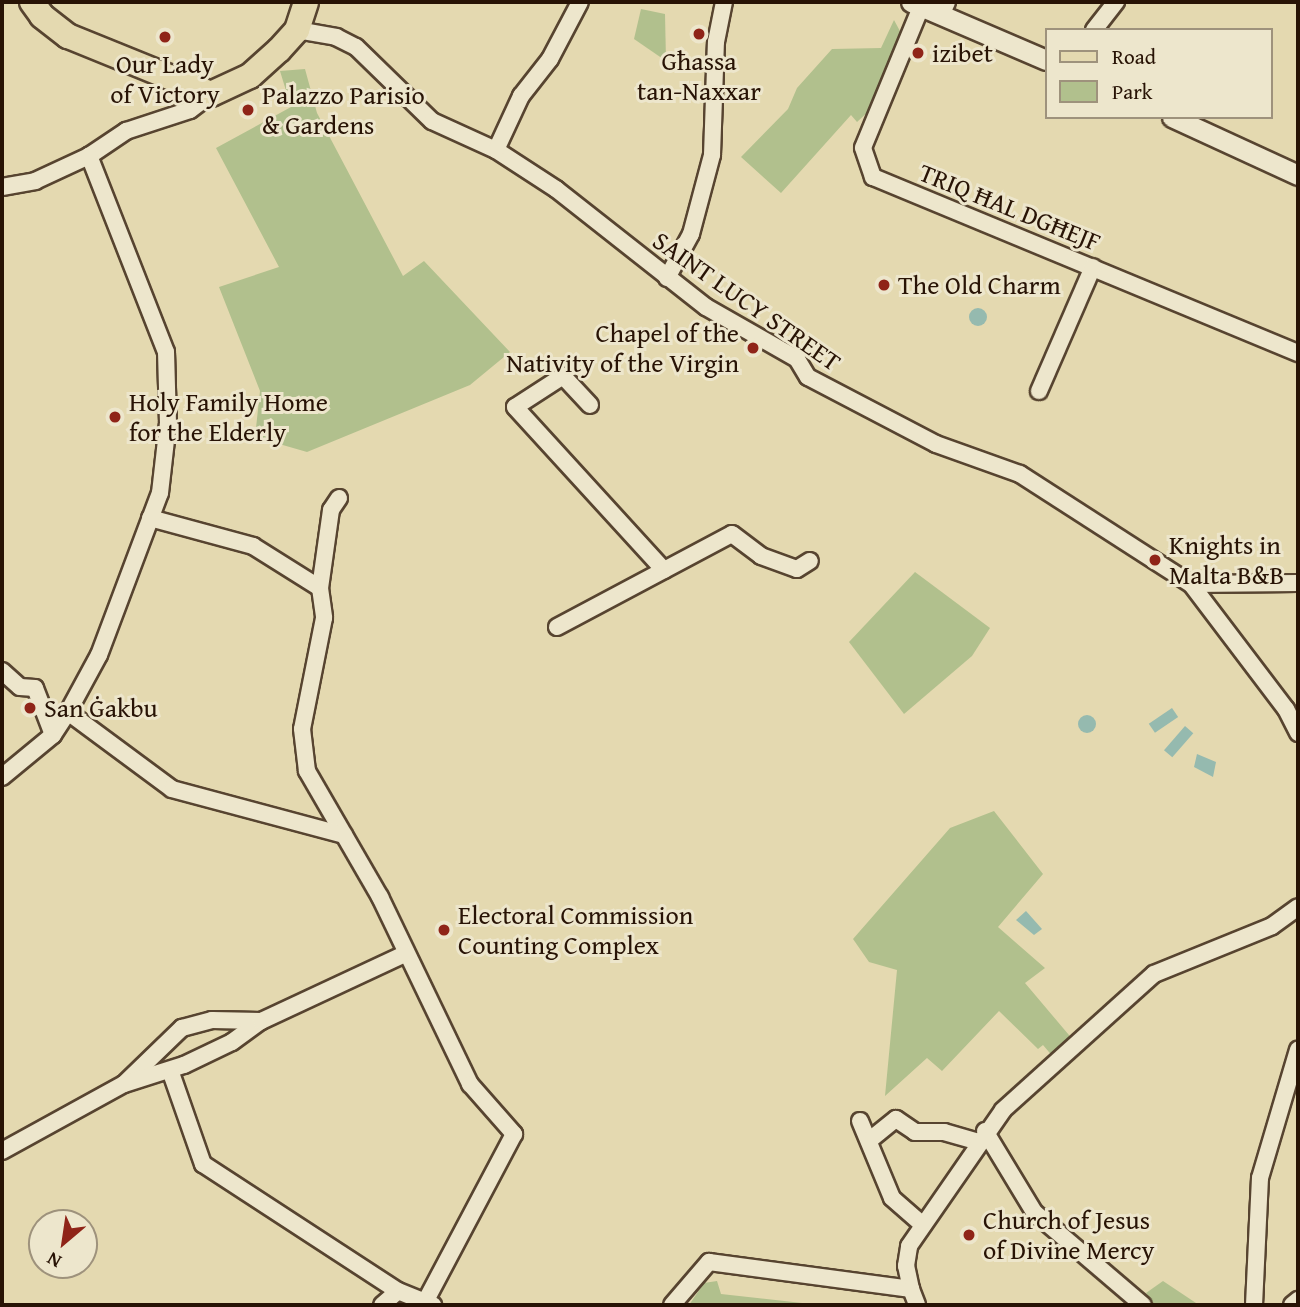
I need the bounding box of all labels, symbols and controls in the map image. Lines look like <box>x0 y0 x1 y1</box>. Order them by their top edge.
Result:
marker: Għassa tan-Naxxar <box>691 26 707 42</box>
legend <box>1044 28 1272 119</box>
marker: Our Lady of Victory <box>157 29 173 45</box>
place label: izibet <box>932 37 993 69</box>
text: Road <box>1112 41 1156 72</box>
place label: Għassa tan-Naxxar <box>637 45 761 106</box>
marker: izibet <box>910 45 926 61</box>
place label: Our Lady of Victory <box>110 48 220 110</box>
text: Park <box>1112 76 1153 107</box>
place label: Palazzo Parisio & Gardens <box>262 79 425 140</box>
marker: Palazzo Parisio & Gardens <box>240 102 256 118</box>
street label: TRIQ ĦAL DGĦEJF <box>915 156 1105 258</box>
street label: SAINT LUCY STREET <box>647 225 847 377</box>
place label: The Old Charm <box>898 269 1061 301</box>
marker: The Old Charm <box>876 277 892 293</box>
place label: Chapel of the Nativity of the Virgin <box>506 317 739 378</box>
marker: Chapel of the Nativity of the Virgin <box>745 340 761 356</box>
place label: Holy Family Home for the Elderly <box>129 386 328 448</box>
marker: Holy Family Home for the Elderly <box>107 409 123 425</box>
place label: Knights in Malta B&B <box>1169 529 1284 590</box>
marker: Knights in Malta B&B <box>1147 552 1163 568</box>
place label: San Ġakbu <box>44 692 158 724</box>
marker: San Ġakbu <box>22 700 38 716</box>
place label: Electoral Commission Counting Complex <box>458 899 693 960</box>
marker: Electoral Commission Counting Complex <box>436 922 452 938</box>
place label: Church of Jesus of Divine Mercy <box>983 1204 1155 1266</box>
north arrow <box>28 1209 98 1279</box>
marker: Church of Jesus of Divine Mercy <box>961 1227 977 1243</box>
text: N <box>41 1245 66 1276</box>

